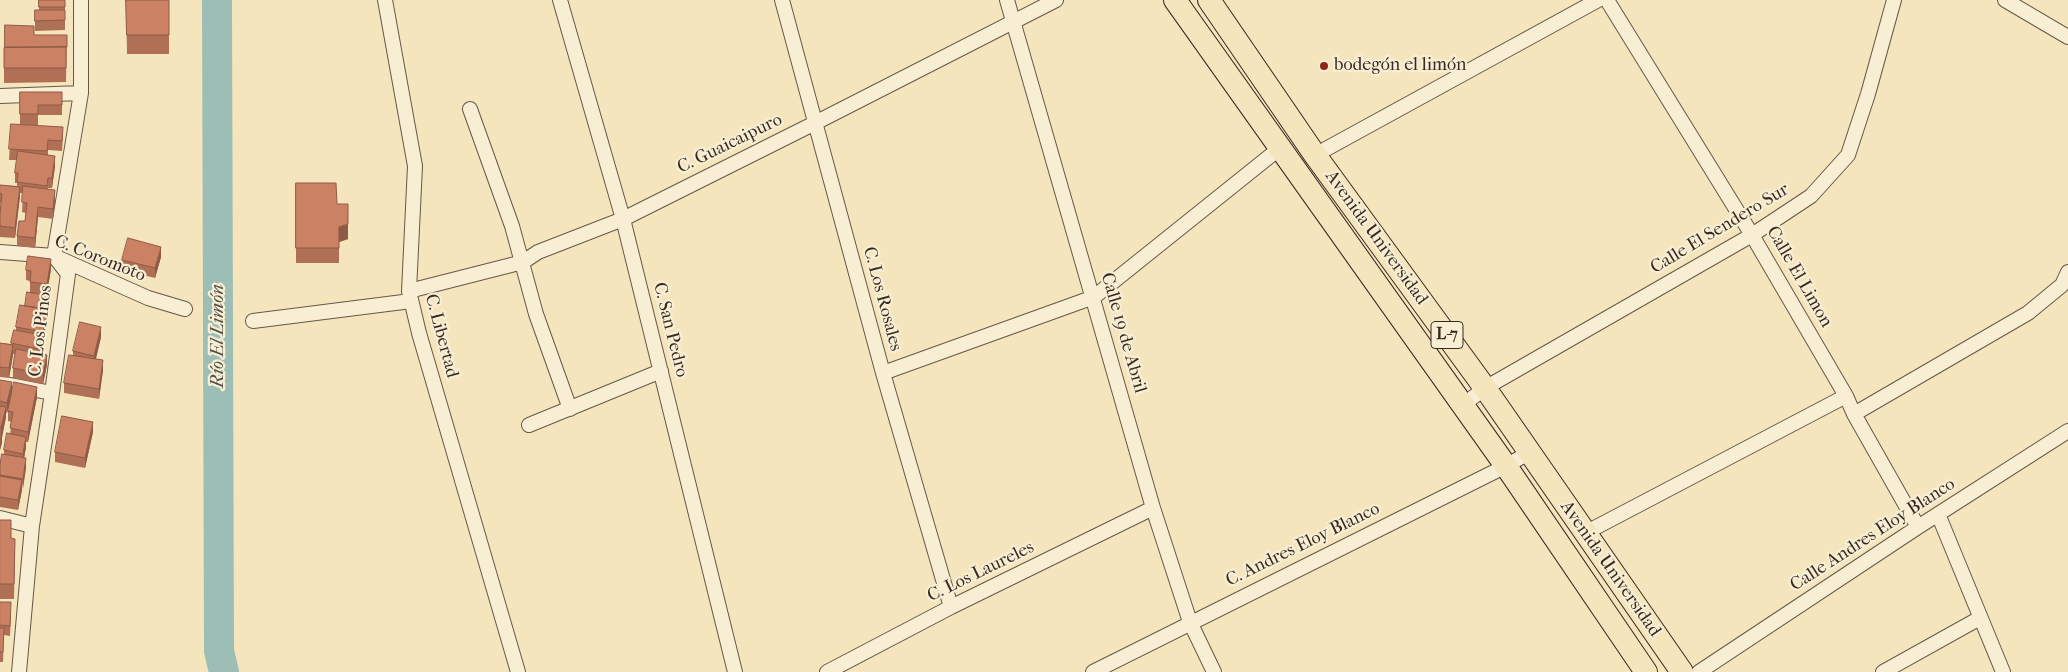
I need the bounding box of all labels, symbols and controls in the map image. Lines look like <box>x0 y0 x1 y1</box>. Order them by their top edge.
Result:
place label: bodegón el limón <box>1334 55 1466 77</box>
marker: bodegón el limón <box>1318 60 1330 72</box>
street label: C. Guaicaipuro <box>674 109 786 179</box>
street label: Avenida Universidad <box>1320 167 1432 309</box>
street label: Calle El Sendero Sur <box>1647 179 1793 279</box>
street label: Calle El Limon <box>1761 223 1837 331</box>
street label: C. Coromoto <box>51 231 149 287</box>
street label: C. Los Rosales <box>858 244 906 354</box>
street label: Calle 19 de Abril <box>1095 270 1151 396</box>
street label: C. San Pedro <box>648 280 692 380</box>
street label: C. Los Pinos <box>25 284 57 378</box>
water label: Río El Limón <box>207 284 229 388</box>
street label: C. Libertad <box>419 292 463 380</box>
road number: L-7 <box>1431 322 1463 348</box>
street label: Calle Andres Eloy Blanco <box>1787 474 1959 596</box>
street label: Avenida Universidad <box>1555 497 1665 641</box>
street label: C. Andres Eloy Blanco <box>1223 498 1383 592</box>
street label: C. Los Laureles <box>924 537 1038 607</box>

